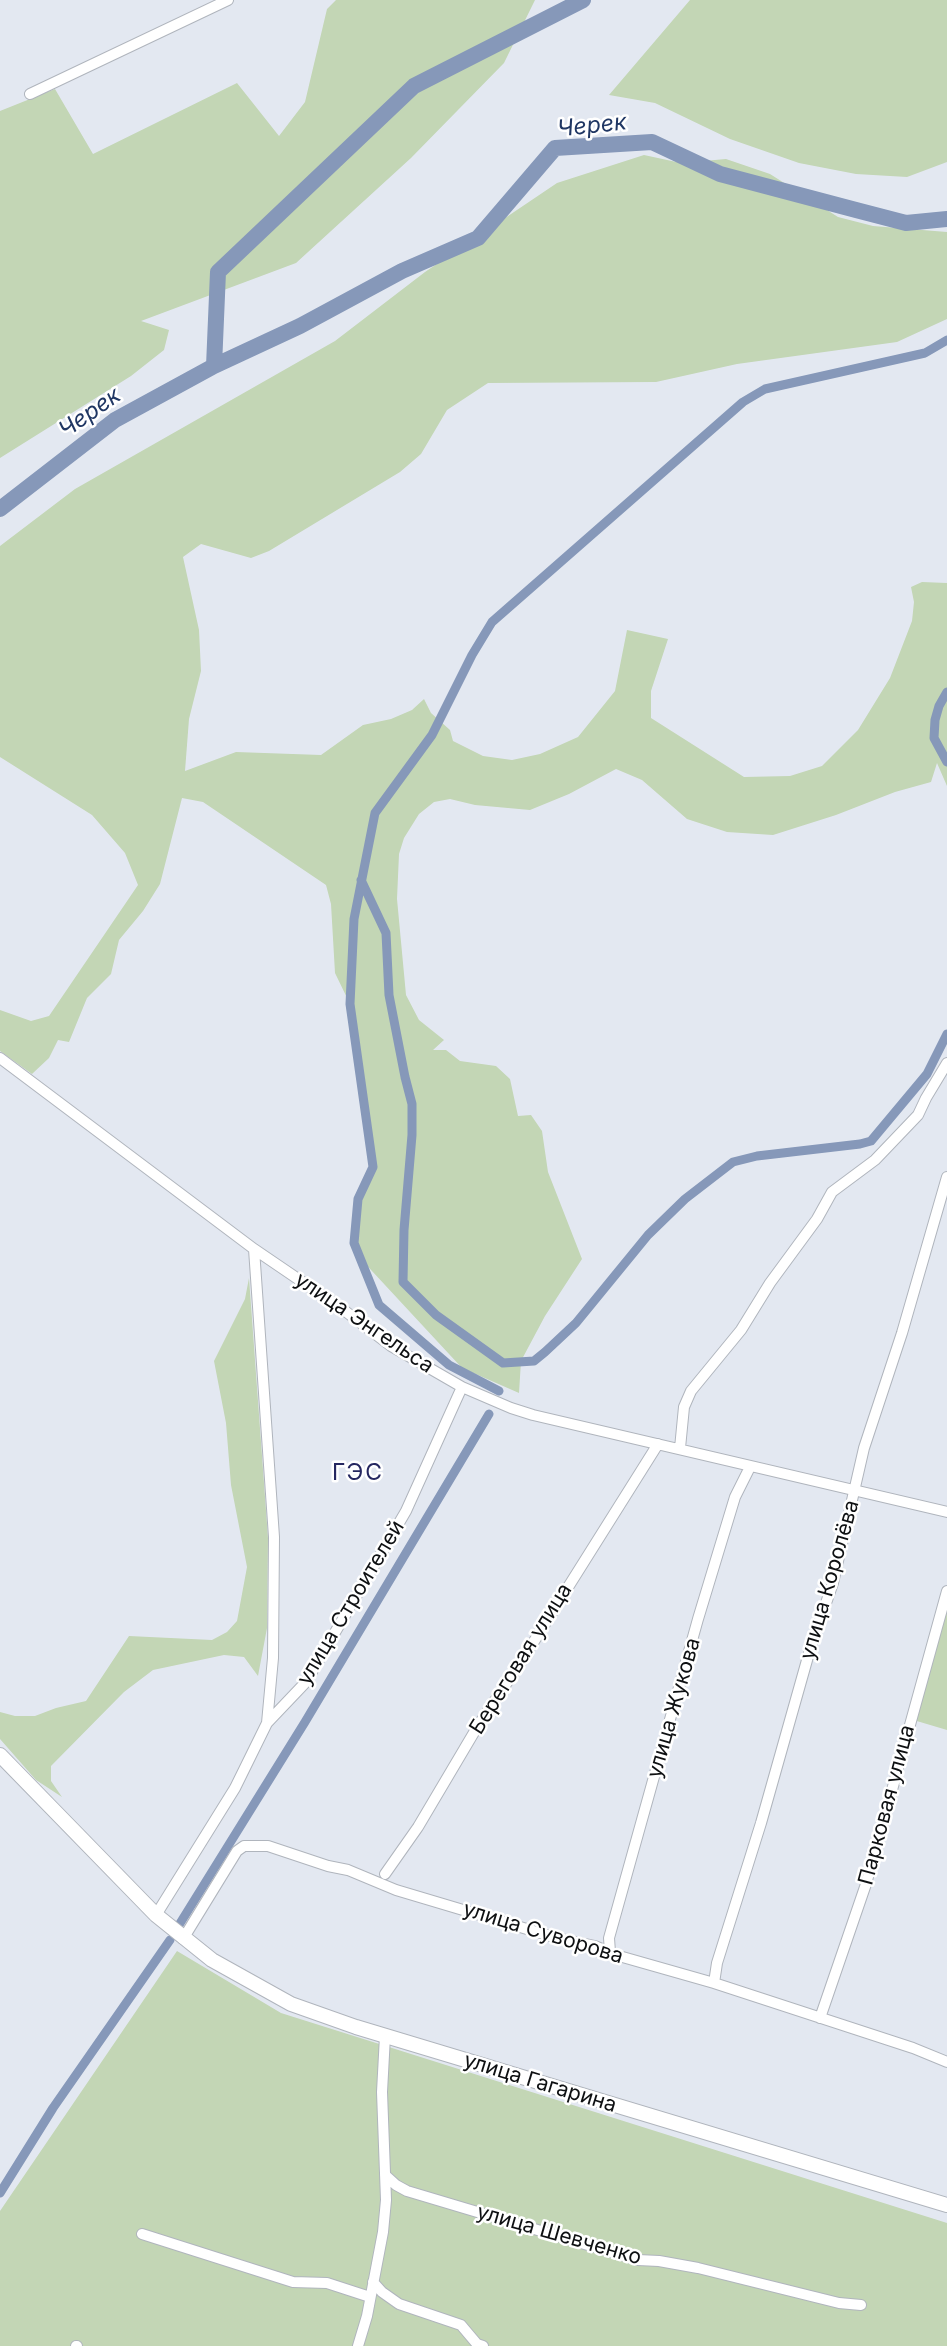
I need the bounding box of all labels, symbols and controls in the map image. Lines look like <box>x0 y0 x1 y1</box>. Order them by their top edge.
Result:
water label: Черек <box>556 109 628 143</box>
water label: Черек <box>54 382 126 444</box>
street label: улица Энгельса <box>290 1267 438 1379</box>
district label: ГЭС <box>332 1459 384 1487</box>
street label: улица Королёва <box>795 1497 865 1663</box>
street label: улица Строителей <box>292 1516 410 1690</box>
street label: Береговая улица <box>464 1579 578 1739</box>
street label: улица Жукова <box>642 1635 706 1781</box>
street label: Парковая улица <box>854 1722 920 1888</box>
street label: улица Суворова <box>460 1897 626 1969</box>
street label: улица Гагарина <box>461 2048 619 2118</box>
street label: улица Шевченко <box>474 2199 644 2271</box>

